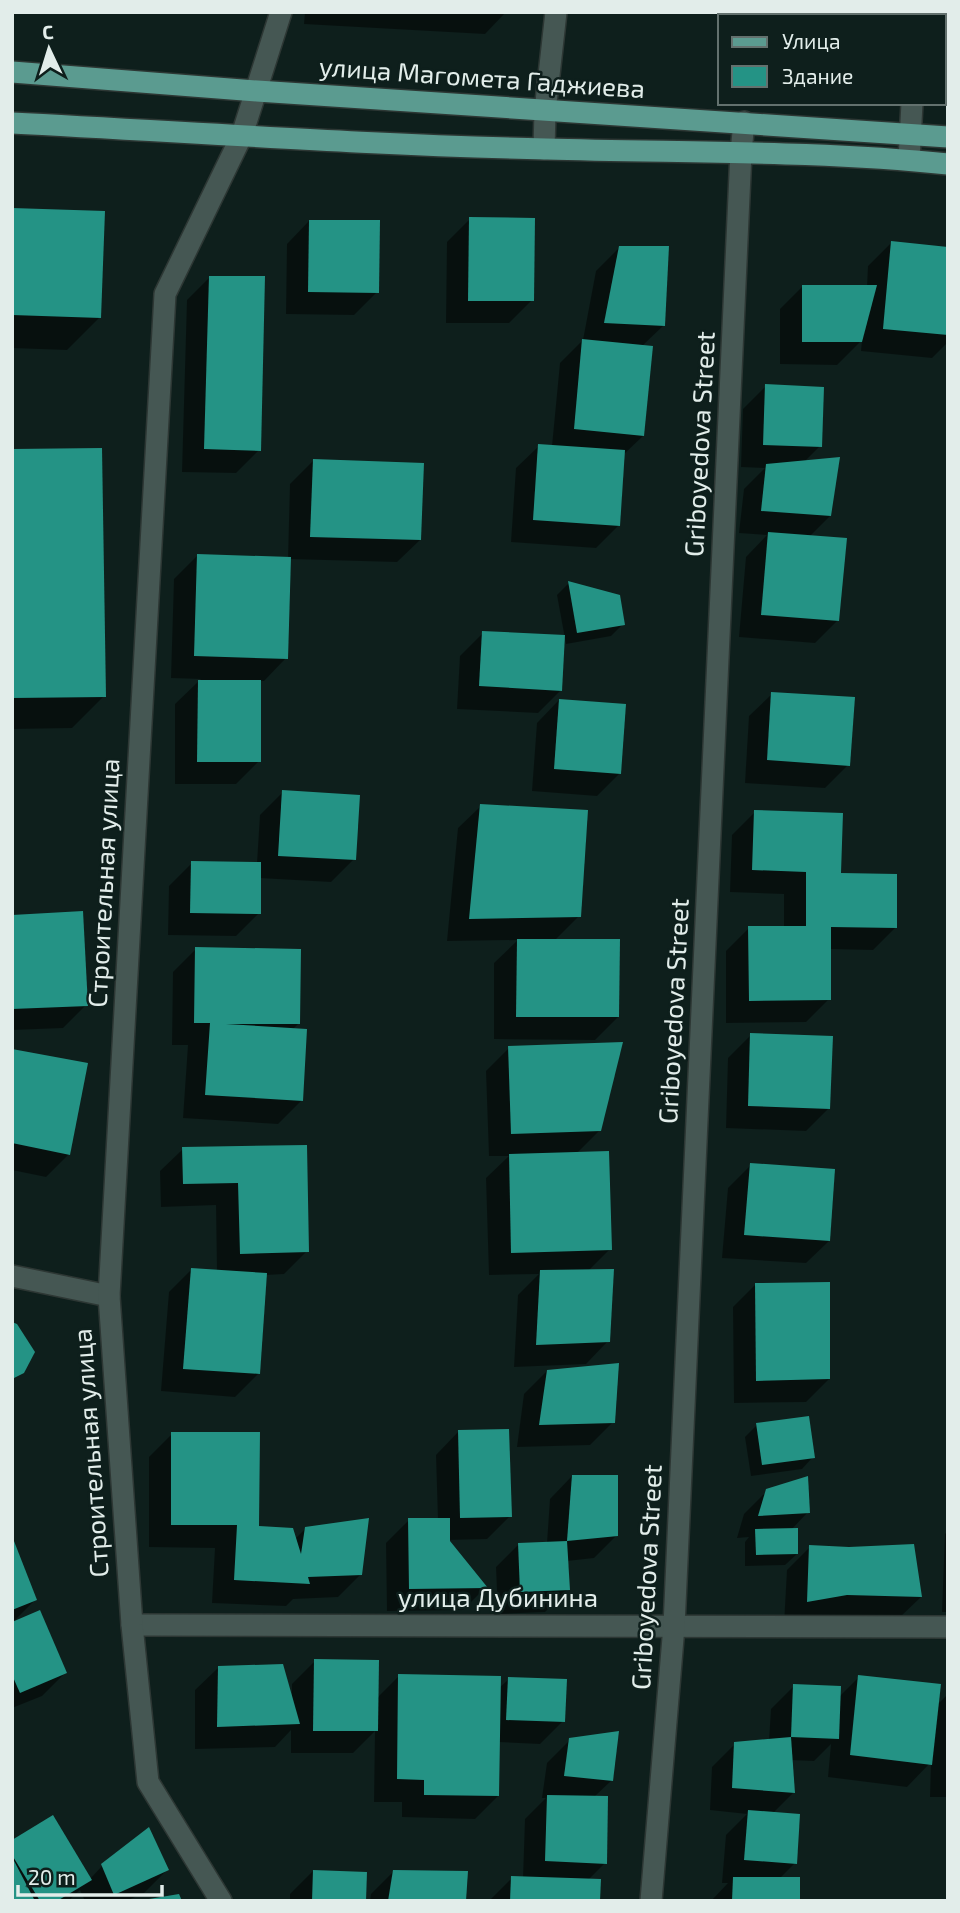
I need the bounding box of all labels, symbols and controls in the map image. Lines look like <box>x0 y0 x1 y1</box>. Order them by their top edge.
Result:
north arrow <box>14 14 84 84</box>
legend <box>718 14 946 105</box>
text: С <box>41 20 54 43</box>
text: Улица <box>782 28 841 53</box>
street label: улица Магомета Гаджиева <box>318 50 646 104</box>
text: Здание <box>782 63 853 88</box>
street label: Griboyedova Street <box>677 330 720 557</box>
street label: Строительная улица <box>80 758 126 1008</box>
street label: Griboyedova Street <box>651 897 694 1124</box>
street label: Строительная улица <box>65 1328 115 1579</box>
street label: Griboyedova Street <box>624 1463 667 1690</box>
street label: улица Дубинина <box>398 1581 598 1613</box>
scale bar <box>18 1854 161 1898</box>
text: 20 m <box>28 1864 76 1889</box>

